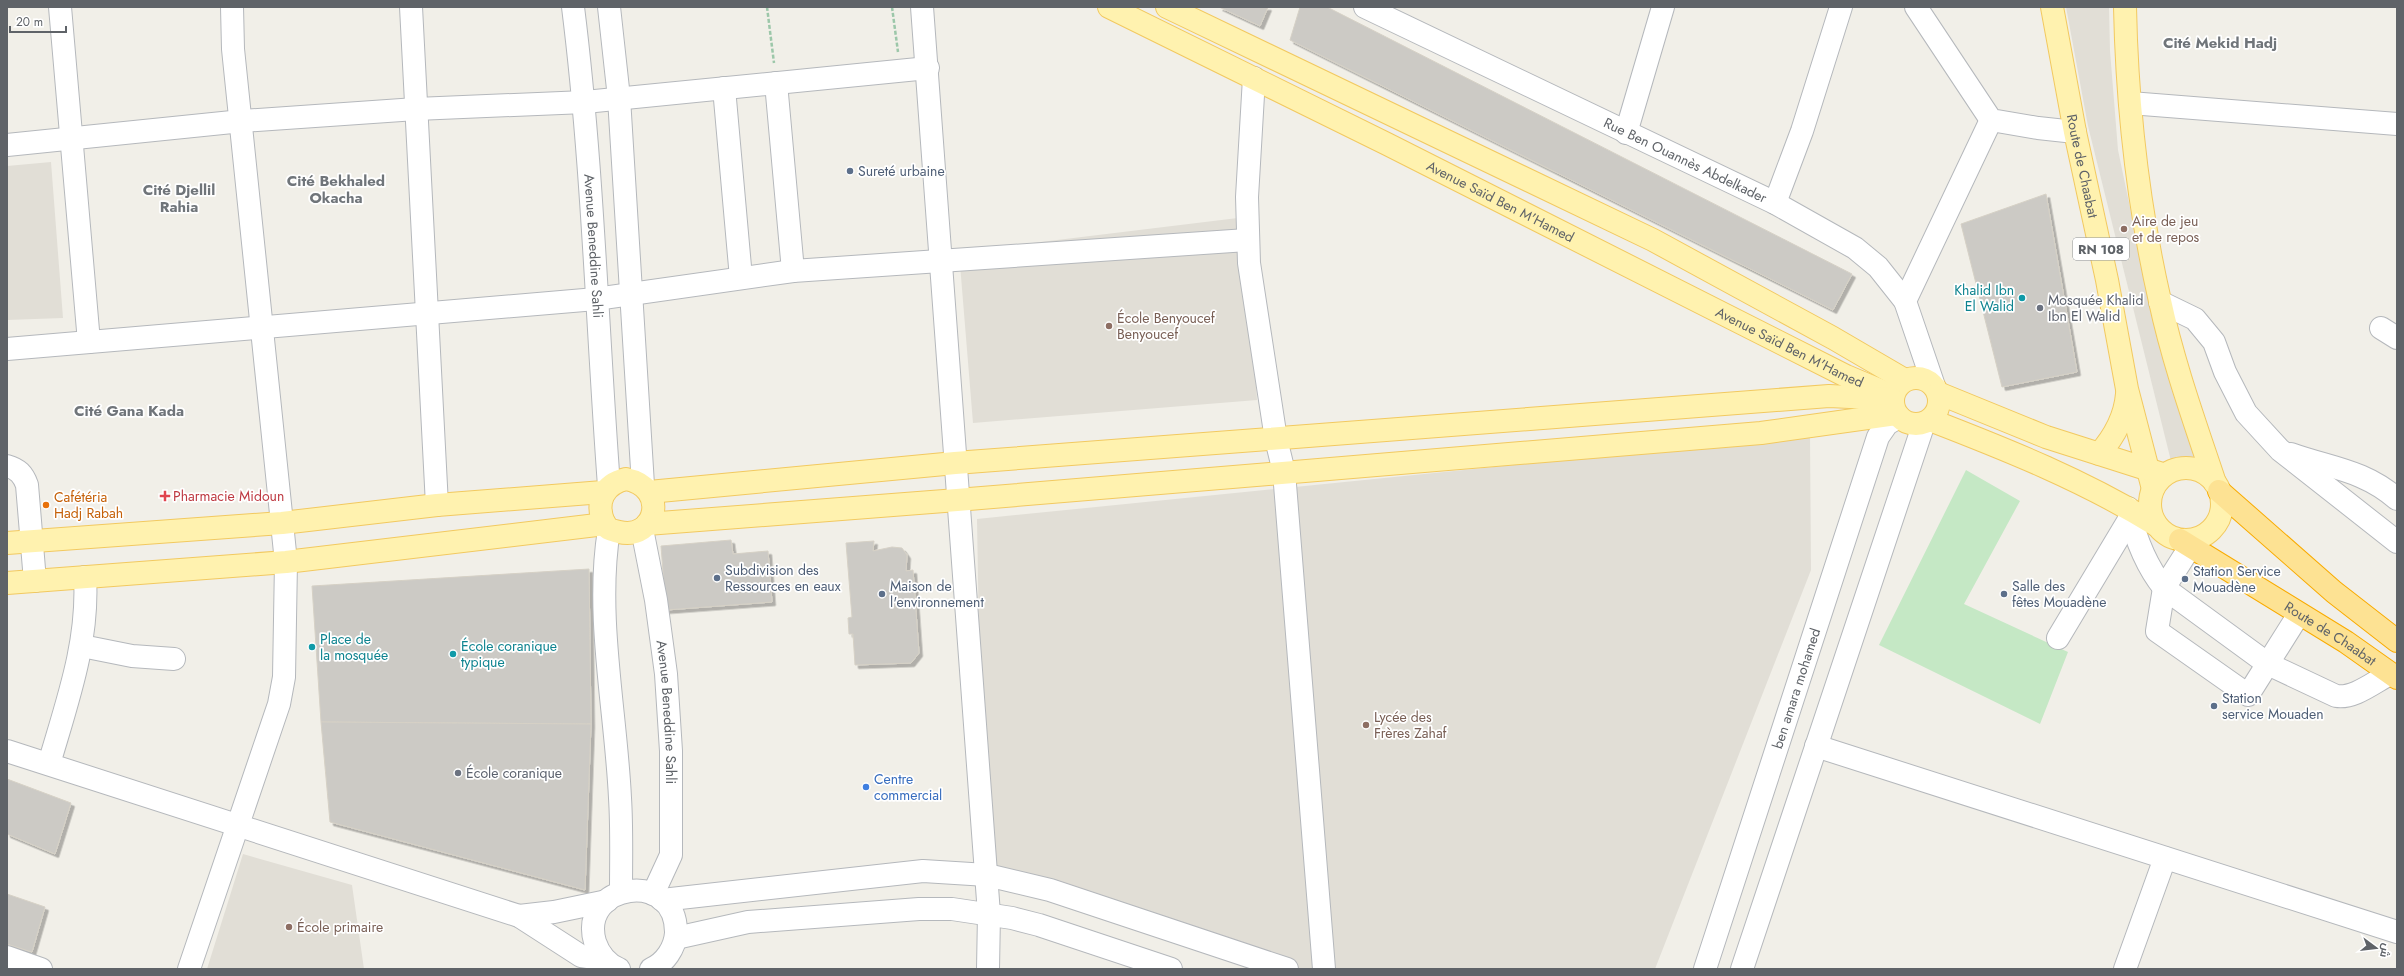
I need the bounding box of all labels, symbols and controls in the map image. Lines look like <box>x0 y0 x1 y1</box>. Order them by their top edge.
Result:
scale bar <box>10 8 66 34</box>
text: 20 m <box>16 13 43 31</box>
district label: Cité Mekid Hadj <box>2163 32 2277 54</box>
street label: Rue Ben Ouannès Abdelkader <box>1600 113 1770 208</box>
street label: Route de Chaabat <box>2062 113 2103 220</box>
street label: Avenue Saïd Ben M'Hamed <box>1423 156 1578 247</box>
place label: Sureté urbaine <box>858 161 945 181</box>
marker: Sureté urbaine <box>845 166 855 176</box>
district label: Cité Bekhaled Okacha <box>287 170 385 209</box>
street label: Avenue Beneddine Sahli <box>579 173 608 319</box>
district label: Cité Djellil Rahia <box>143 179 215 218</box>
place label: Aire de jeu et de repos <box>2132 211 2200 247</box>
marker: Aire de jeu et de repos <box>2119 224 2129 234</box>
road number: RN 108 <box>2073 238 2129 260</box>
place label: Khalid Ibn El Walid <box>1954 280 2014 316</box>
place label: Mosquée Khalid Ibn El Walid <box>2048 290 2143 326</box>
marker: Khalid Ibn El Walid <box>2017 293 2027 303</box>
street label: Avenue Saïd Ben M'Hamed <box>1712 302 1867 392</box>
marker: Mosquée Khalid Ibn El Walid <box>2035 303 2045 313</box>
place label: École Benyoucef Benyoucef <box>1117 308 1216 344</box>
marker: École Benyoucef Benyoucef <box>1104 321 1114 331</box>
district label: Cité Gana Kada <box>74 400 184 422</box>
place label: Pharmacie Midoun <box>173 486 284 506</box>
place label: Cafétéria Hadj Rabah <box>54 487 123 523</box>
marker: Pharmacie Midoun <box>160 491 170 501</box>
marker: Cafétéria Hadj Rabah <box>41 500 51 510</box>
place label: Subdivision des Ressources en eaux <box>725 560 841 596</box>
place label: Station Service Mouadène <box>2193 561 2281 597</box>
marker: Subdivision des Ressources en eaux <box>712 573 722 583</box>
marker: Station Service Mouadène <box>2180 574 2190 584</box>
place label: Maison de l'environnement <box>890 576 984 612</box>
place label: Salle des fêtes Mouadène <box>2012 576 2106 612</box>
marker: Maison de l'environnement <box>877 589 887 599</box>
marker: Salle des fêtes Mouadène <box>1999 589 2009 599</box>
street label: Route de Chaabat <box>2281 597 2381 671</box>
street label: ben amara mohamed <box>1767 626 1825 751</box>
place label: Place de la mosquée <box>320 629 388 665</box>
place label: École coranique typique <box>461 636 557 672</box>
street label: Avenue Beneddine Sahli <box>651 639 681 784</box>
marker: Place de la mosquée <box>307 642 317 652</box>
marker: École coranique typique <box>448 649 458 659</box>
place label: Station service Mouaden <box>2222 688 2324 724</box>
marker: Station service Mouaden <box>2209 701 2219 711</box>
place label: Lycée des Frères Zahaf <box>1374 707 1448 743</box>
marker: Lycée des Frères Zahaf <box>1361 720 1371 730</box>
place label: École coranique <box>466 763 562 783</box>
marker: École coranique <box>453 768 463 778</box>
place label: Centre commercial <box>874 769 942 805</box>
marker: Centre commercial <box>861 782 871 792</box>
place label: École primaire <box>297 917 383 937</box>
marker: École primaire <box>284 922 294 932</box>
north arrow <box>2356 928 2396 968</box>
text: ش <box>2376 942 2395 959</box>

